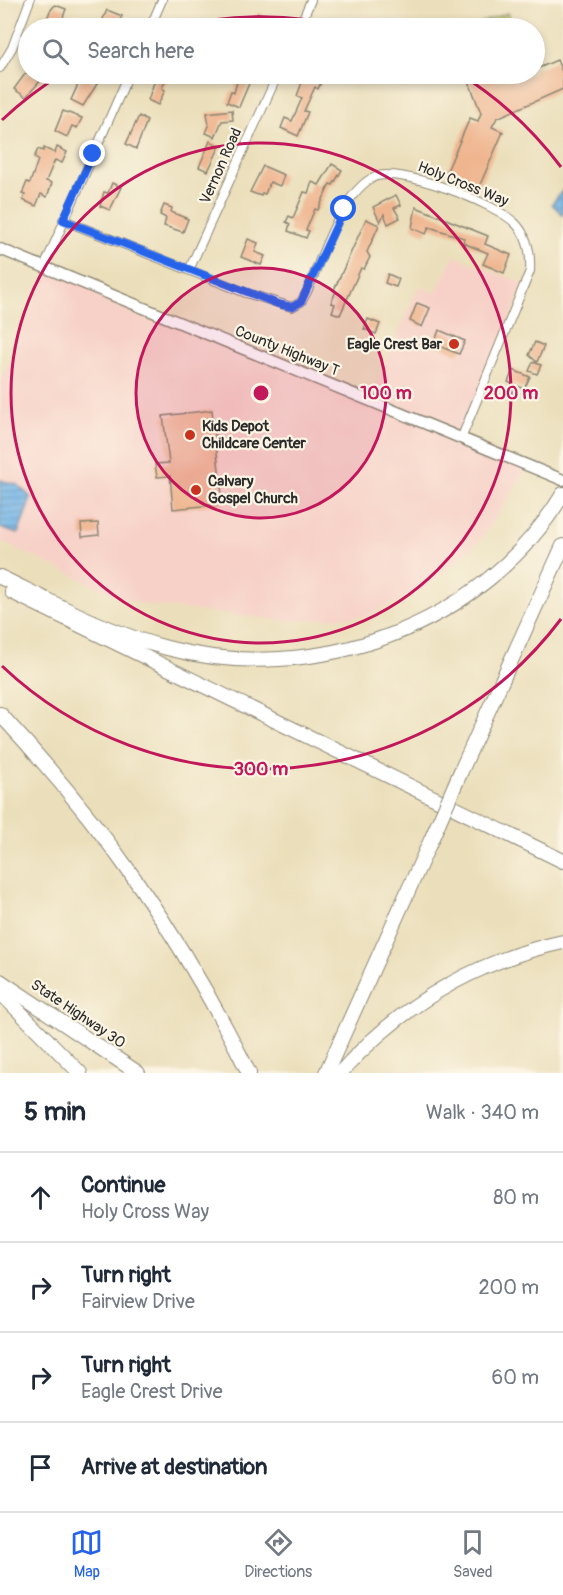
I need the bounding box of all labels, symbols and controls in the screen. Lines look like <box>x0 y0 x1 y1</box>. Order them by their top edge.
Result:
search box <box>18 18 545 84</box>
icon: search <box>39 35 72 68</box>
text: Search here <box>87 37 194 65</box>
street label: Vernon Road <box>196 125 246 207</box>
route end <box>79 140 105 166</box>
street label: Holy Cross Way <box>415 157 512 211</box>
route start <box>330 195 356 221</box>
street label: County Highway T <box>232 321 342 381</box>
place label: Eagle Crest Bar <box>347 335 443 354</box>
marker: Eagle Crest Bar <box>447 337 461 351</box>
text: 100 m <box>360 382 412 405</box>
text: 200 m <box>484 382 538 405</box>
centre of rings <box>251 383 271 403</box>
place label: Kids Depot Childcare Center <box>202 417 306 453</box>
marker: Kids Depot Childcare Center <box>183 428 197 442</box>
place label: Calvary Gospel Church <box>208 472 298 508</box>
marker: Calvary Gospel Church <box>189 483 203 497</box>
text: 300 m <box>234 758 288 781</box>
street label: State Highway 30 <box>27 975 129 1053</box>
text: 5 min <box>24 1096 86 1128</box>
text: Walk · 340 m <box>426 1100 539 1125</box>
text: Continue <box>81 1171 165 1199</box>
icon: ahead <box>24 1181 57 1214</box>
text: 80 m <box>493 1185 539 1210</box>
text: Holy Cross Way <box>81 1199 209 1224</box>
text: Turn right <box>81 1261 171 1289</box>
icon: right <box>24 1271 57 1304</box>
text: 200 m <box>478 1275 539 1300</box>
text: Fairview Drive <box>81 1289 195 1314</box>
text: Turn right <box>81 1351 171 1379</box>
icon: right <box>24 1361 57 1394</box>
text: 60 m <box>492 1365 539 1390</box>
text: Eagle Crest Drive <box>81 1379 223 1404</box>
icon: arrive <box>24 1451 57 1484</box>
text: Arrive at destination <box>81 1453 267 1481</box>
tab: Map <box>70 1526 103 1582</box>
tab: Directions <box>244 1526 312 1582</box>
tab: Saved <box>453 1526 493 1582</box>

